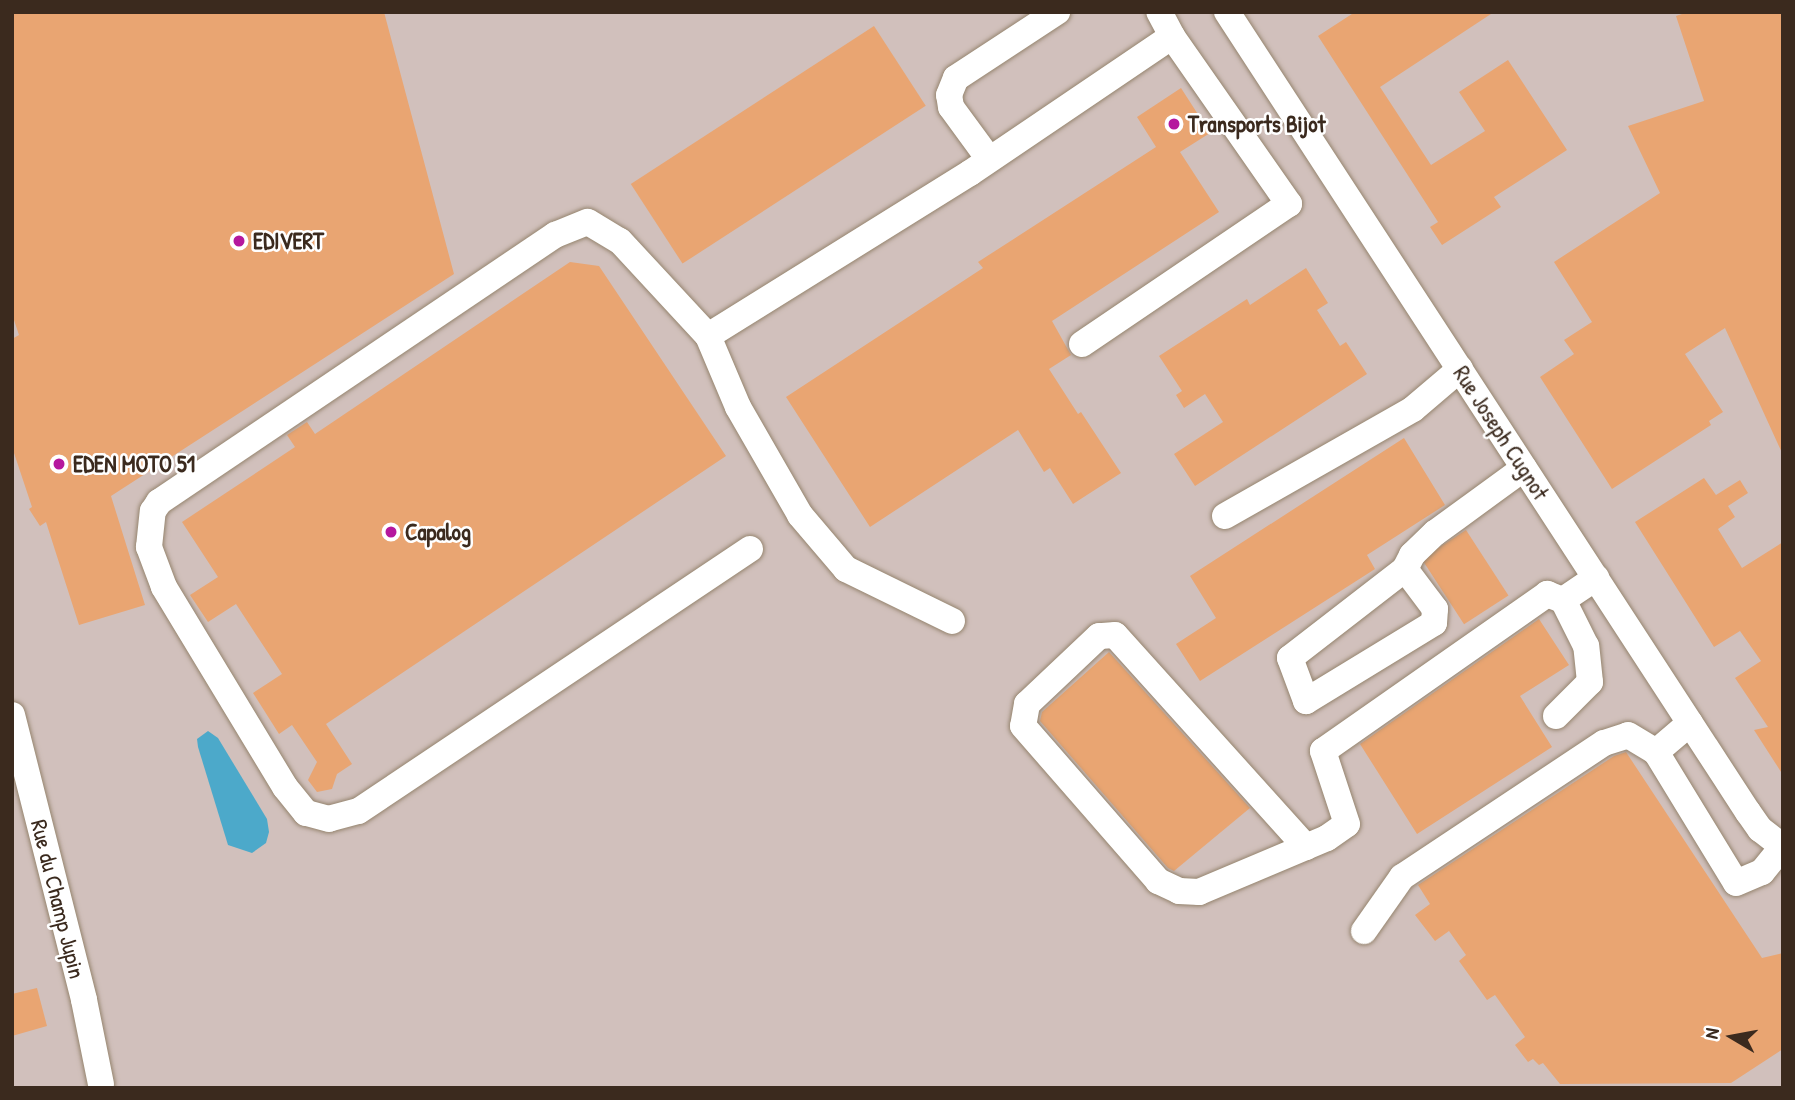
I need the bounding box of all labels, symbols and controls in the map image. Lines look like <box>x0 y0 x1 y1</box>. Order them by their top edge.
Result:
place label: Transports Bijot <box>1188 110 1325 138</box>
marker: Transports Bijot <box>1166 116 1182 132</box>
place label: EDIVERT <box>253 227 324 255</box>
marker: EDIVERT <box>231 233 247 249</box>
street label: Rue Joseph Cugnot <box>1447 361 1555 505</box>
place label: EDEN MOTO 51 <box>73 450 195 478</box>
marker: EDEN MOTO 51 <box>51 456 67 472</box>
place label: Capalog <box>405 518 471 546</box>
marker: Capalog <box>383 524 399 540</box>
street label: Rue du Champ Jupin <box>25 817 91 981</box>
north arrow <box>1697 1002 1767 1072</box>
text: N <box>1698 1026 1725 1041</box>

